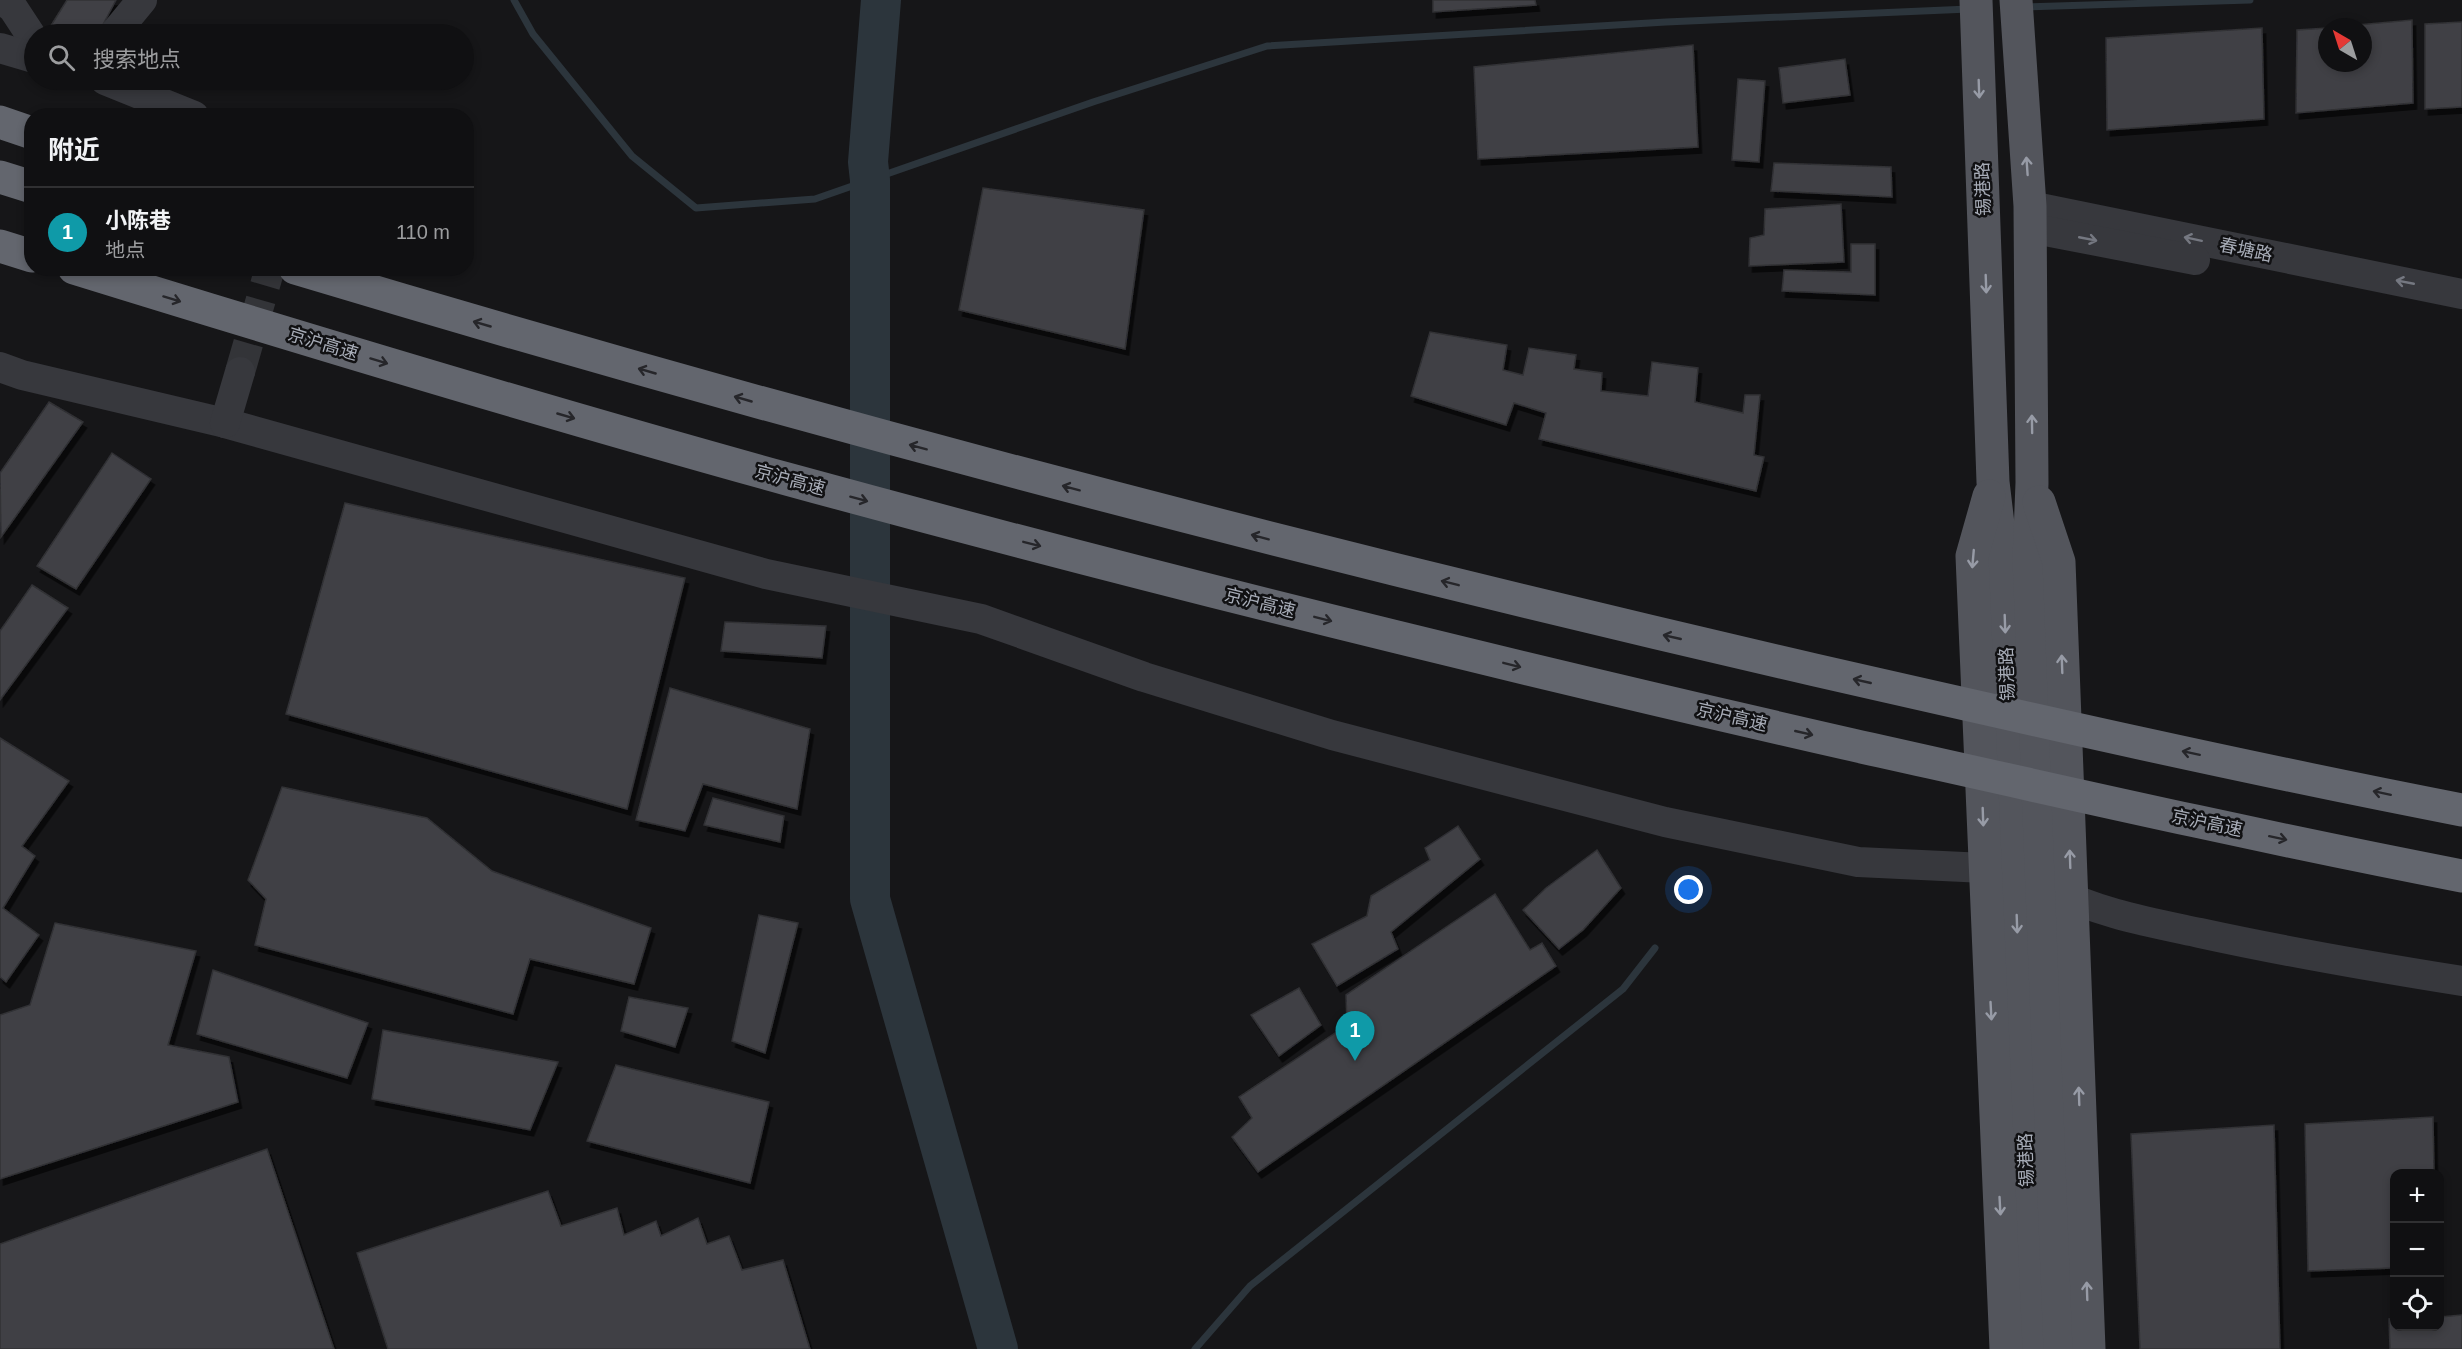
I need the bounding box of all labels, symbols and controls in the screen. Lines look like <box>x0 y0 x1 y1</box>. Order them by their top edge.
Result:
north arrow <box>2318 18 2372 72</box>
search box <box>24 24 474 90</box>
icon: search <box>45 41 78 74</box>
text: 搜索地点 <box>93 47 181 72</box>
one-way arrow <box>1974 79 1985 99</box>
text: 附近 <box>48 135 100 165</box>
one-way arrow <box>2022 157 2033 177</box>
street label: 锡港路 <box>1972 162 1994 216</box>
text: 小陈巷 <box>105 208 171 233</box>
text: 1 <box>62 221 73 243</box>
text: 110 m <box>396 221 450 243</box>
one-way arrow <box>2184 233 2203 244</box>
one-way arrow <box>2077 234 2097 245</box>
street label: 春塘路 <box>2218 235 2274 265</box>
text: 地点 <box>105 239 145 261</box>
one-way arrow <box>1980 274 1992 294</box>
one-way arrow <box>2395 276 2415 287</box>
one-way arrow <box>162 294 181 305</box>
one-way arrow <box>473 318 492 329</box>
street label: 京沪高速 <box>286 324 360 364</box>
one-way arrow <box>369 356 388 367</box>
one-way arrow <box>638 365 657 377</box>
one-way arrow <box>734 393 753 404</box>
one-way arrow <box>556 411 575 422</box>
one-way arrow <box>2026 415 2038 435</box>
one-way arrow <box>909 441 928 453</box>
street label: 京沪高速 <box>753 461 827 499</box>
one-way arrow <box>1062 482 1081 493</box>
one-way arrow <box>850 493 869 505</box>
one-way arrow <box>1251 530 1270 542</box>
one-way arrow <box>1022 539 1041 551</box>
one-way arrow <box>1967 549 1978 568</box>
one-way arrow <box>1440 577 1459 589</box>
street label: 京沪高速 <box>1223 585 1297 621</box>
one-way arrow <box>1313 613 1332 625</box>
one-way arrow <box>1999 614 2010 634</box>
one-way arrow <box>1663 631 1683 642</box>
street label: 锡港路 <box>1996 647 2018 701</box>
one-way arrow <box>2057 655 2068 675</box>
one-way arrow <box>1502 660 1521 672</box>
one-way arrow <box>1853 674 1872 686</box>
street label: 京沪高速 <box>1695 699 1769 735</box>
one-way arrow <box>1794 728 1813 740</box>
one-way arrow <box>2182 747 2201 758</box>
one-way arrow <box>2372 787 2391 799</box>
one-way arrow <box>1977 806 1988 826</box>
street label: 京沪高速 <box>2170 806 2244 840</box>
one-way arrow <box>2268 833 2288 844</box>
one-way arrow <box>2064 849 2076 869</box>
your location <box>1674 875 1703 904</box>
one-way arrow <box>2011 913 2022 933</box>
one-way arrow <box>1986 1001 1997 1021</box>
pin: 1 <box>1336 1012 1374 1061</box>
one-way arrow <box>2073 1086 2085 1106</box>
street label: 锡港路 <box>2015 1133 2037 1187</box>
map controls <box>2390 1169 2444 1331</box>
button: + <box>2390 1169 2444 1223</box>
one-way arrow <box>1994 1196 2005 1216</box>
button: − <box>2390 1223 2444 1277</box>
button: locate <box>2390 1277 2444 1331</box>
one-way arrow <box>2081 1281 2092 1301</box>

